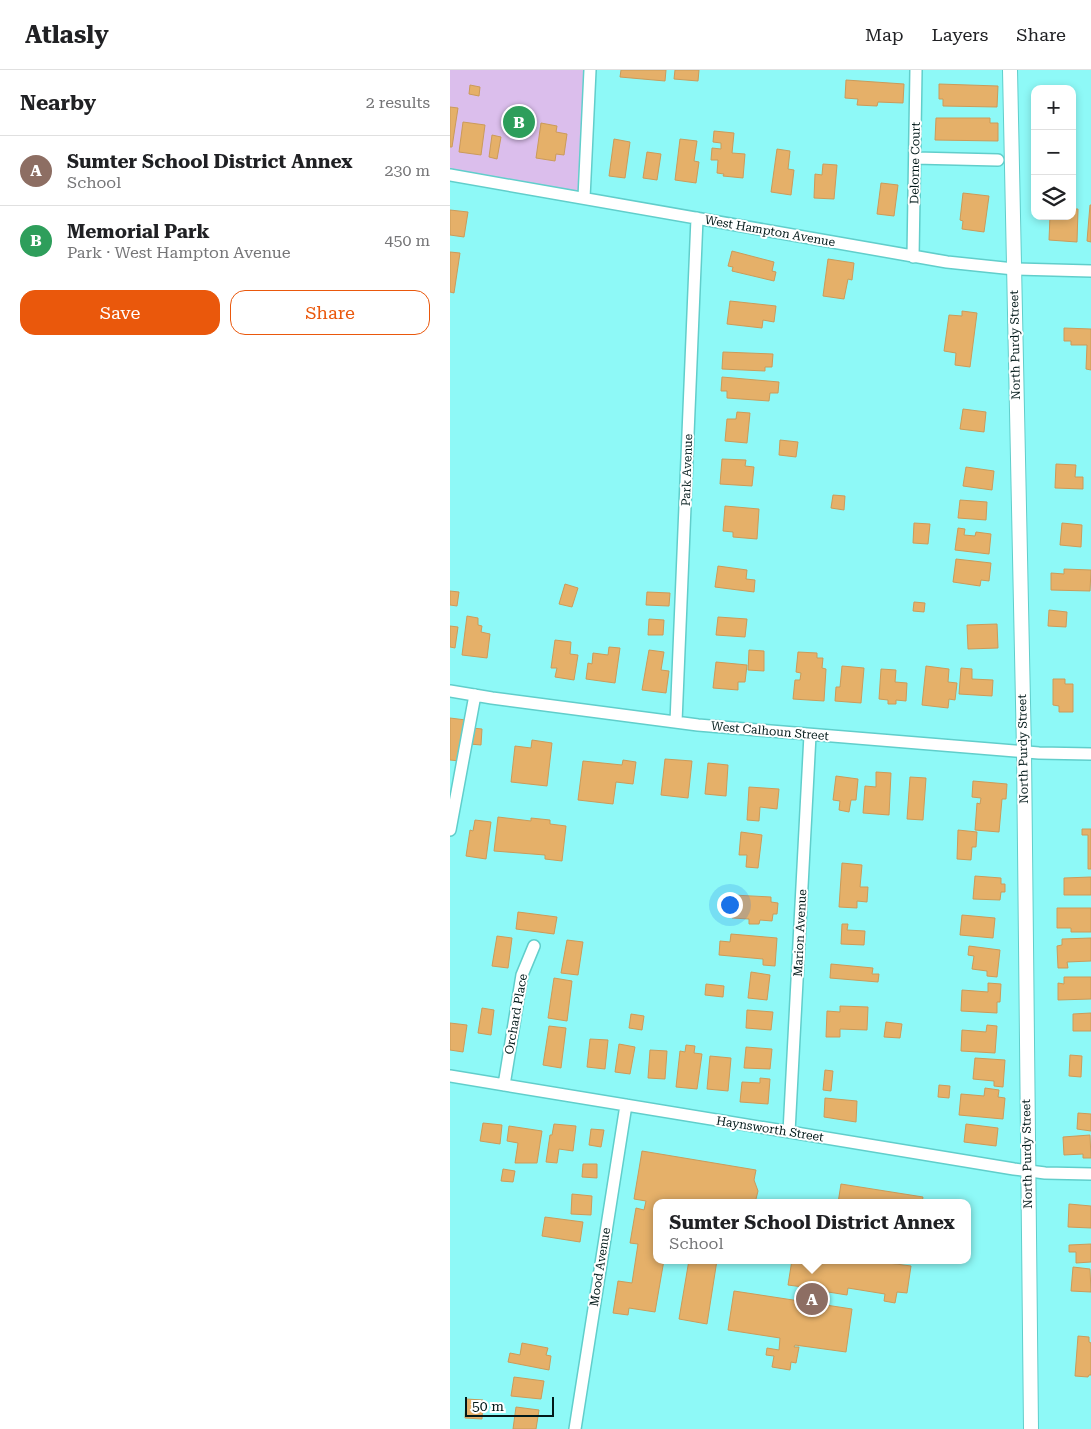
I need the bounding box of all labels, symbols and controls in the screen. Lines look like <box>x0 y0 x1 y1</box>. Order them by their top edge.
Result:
text: Atlasly <box>25 21 109 49</box>
text: Map <box>865 24 904 45</box>
text: Layers <box>932 24 988 45</box>
text: Share <box>1016 24 1066 45</box>
map controls <box>1031 85 1076 220</box>
button: + <box>1031 85 1076 130</box>
text: Nearby <box>20 91 96 115</box>
text: 2 results <box>366 93 430 112</box>
pin: B <box>503 103 535 141</box>
street label: Delorne Court <box>907 121 923 204</box>
button: − <box>1031 130 1076 175</box>
text: Sumter School District Annex <box>67 150 352 173</box>
text: A <box>30 161 42 180</box>
text: 230 m <box>384 161 430 180</box>
text: School <box>67 173 121 192</box>
button: layers <box>1031 175 1076 220</box>
street label: West Hampton Avenue <box>704 213 837 249</box>
text: Memorial Park <box>67 220 210 243</box>
text: B <box>30 231 42 250</box>
text: 450 m <box>384 231 430 250</box>
text: Park · West Hampton Avenue <box>67 243 291 262</box>
button: Save <box>20 290 220 335</box>
button: Share <box>230 290 430 335</box>
street label: North Purdy Street <box>1007 290 1023 400</box>
street label: Park Avenue <box>679 433 695 506</box>
street label: North Purdy Street <box>1015 694 1031 804</box>
street label: West Calhoun Street <box>711 719 830 743</box>
street label: Marion Avenue <box>791 888 809 977</box>
your location <box>717 892 743 918</box>
street label: Orchard Place <box>502 972 530 1056</box>
street label: North Purdy Street <box>1019 1099 1035 1209</box>
street label: Haynsworth Street <box>715 1114 825 1144</box>
popup <box>653 1199 971 1264</box>
text: Sumter School District Annex <box>669 1211 955 1234</box>
street label: Mood Avenue <box>587 1226 613 1308</box>
text: School <box>669 1234 723 1253</box>
pin: A <box>796 1280 828 1318</box>
scale bar <box>465 1394 554 1417</box>
text: 50 m <box>472 1398 504 1414</box>

